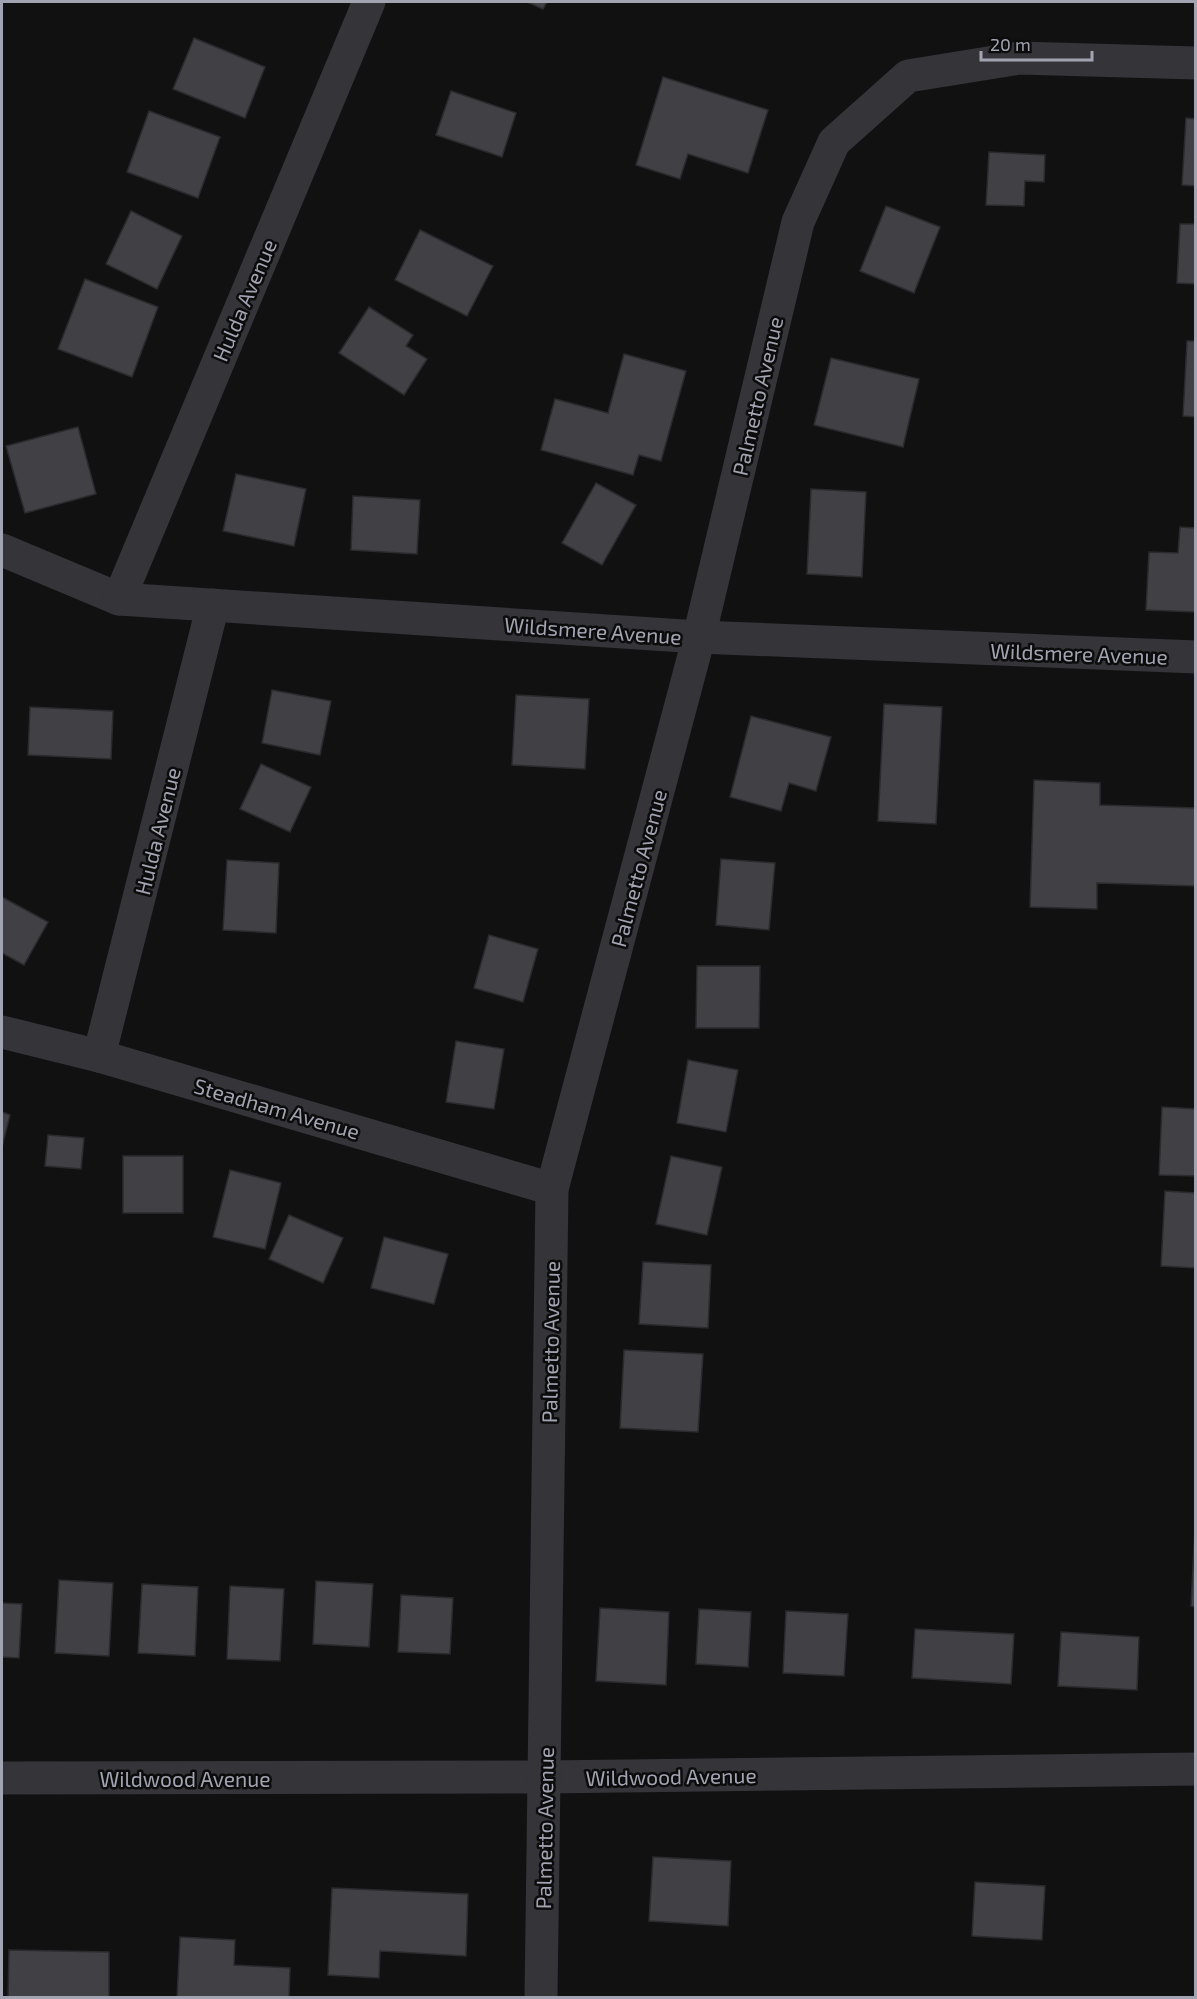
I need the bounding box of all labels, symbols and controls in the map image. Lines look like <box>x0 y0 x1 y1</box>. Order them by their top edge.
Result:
scale bar <box>981 24 1092 62</box>
text: 20 m <box>990 33 1031 55</box>
street label: Hulda Avenue <box>207 235 281 365</box>
street label: Palmetto Avenue <box>727 314 787 478</box>
street label: Wildsmere Avenue <box>503 611 683 649</box>
street label: Wildsmere Avenue <box>990 637 1168 669</box>
street label: Hulda Avenue <box>129 765 185 897</box>
street label: Palmetto Avenue <box>605 786 671 950</box>
street label: Steadham Avenue <box>191 1072 363 1144</box>
street label: Palmetto Avenue <box>536 1261 564 1423</box>
street label: Palmetto Avenue <box>530 1747 558 1909</box>
street label: Wildwood Avenue <box>585 1762 757 1790</box>
street label: Wildwood Avenue <box>99 1766 271 1791</box>

